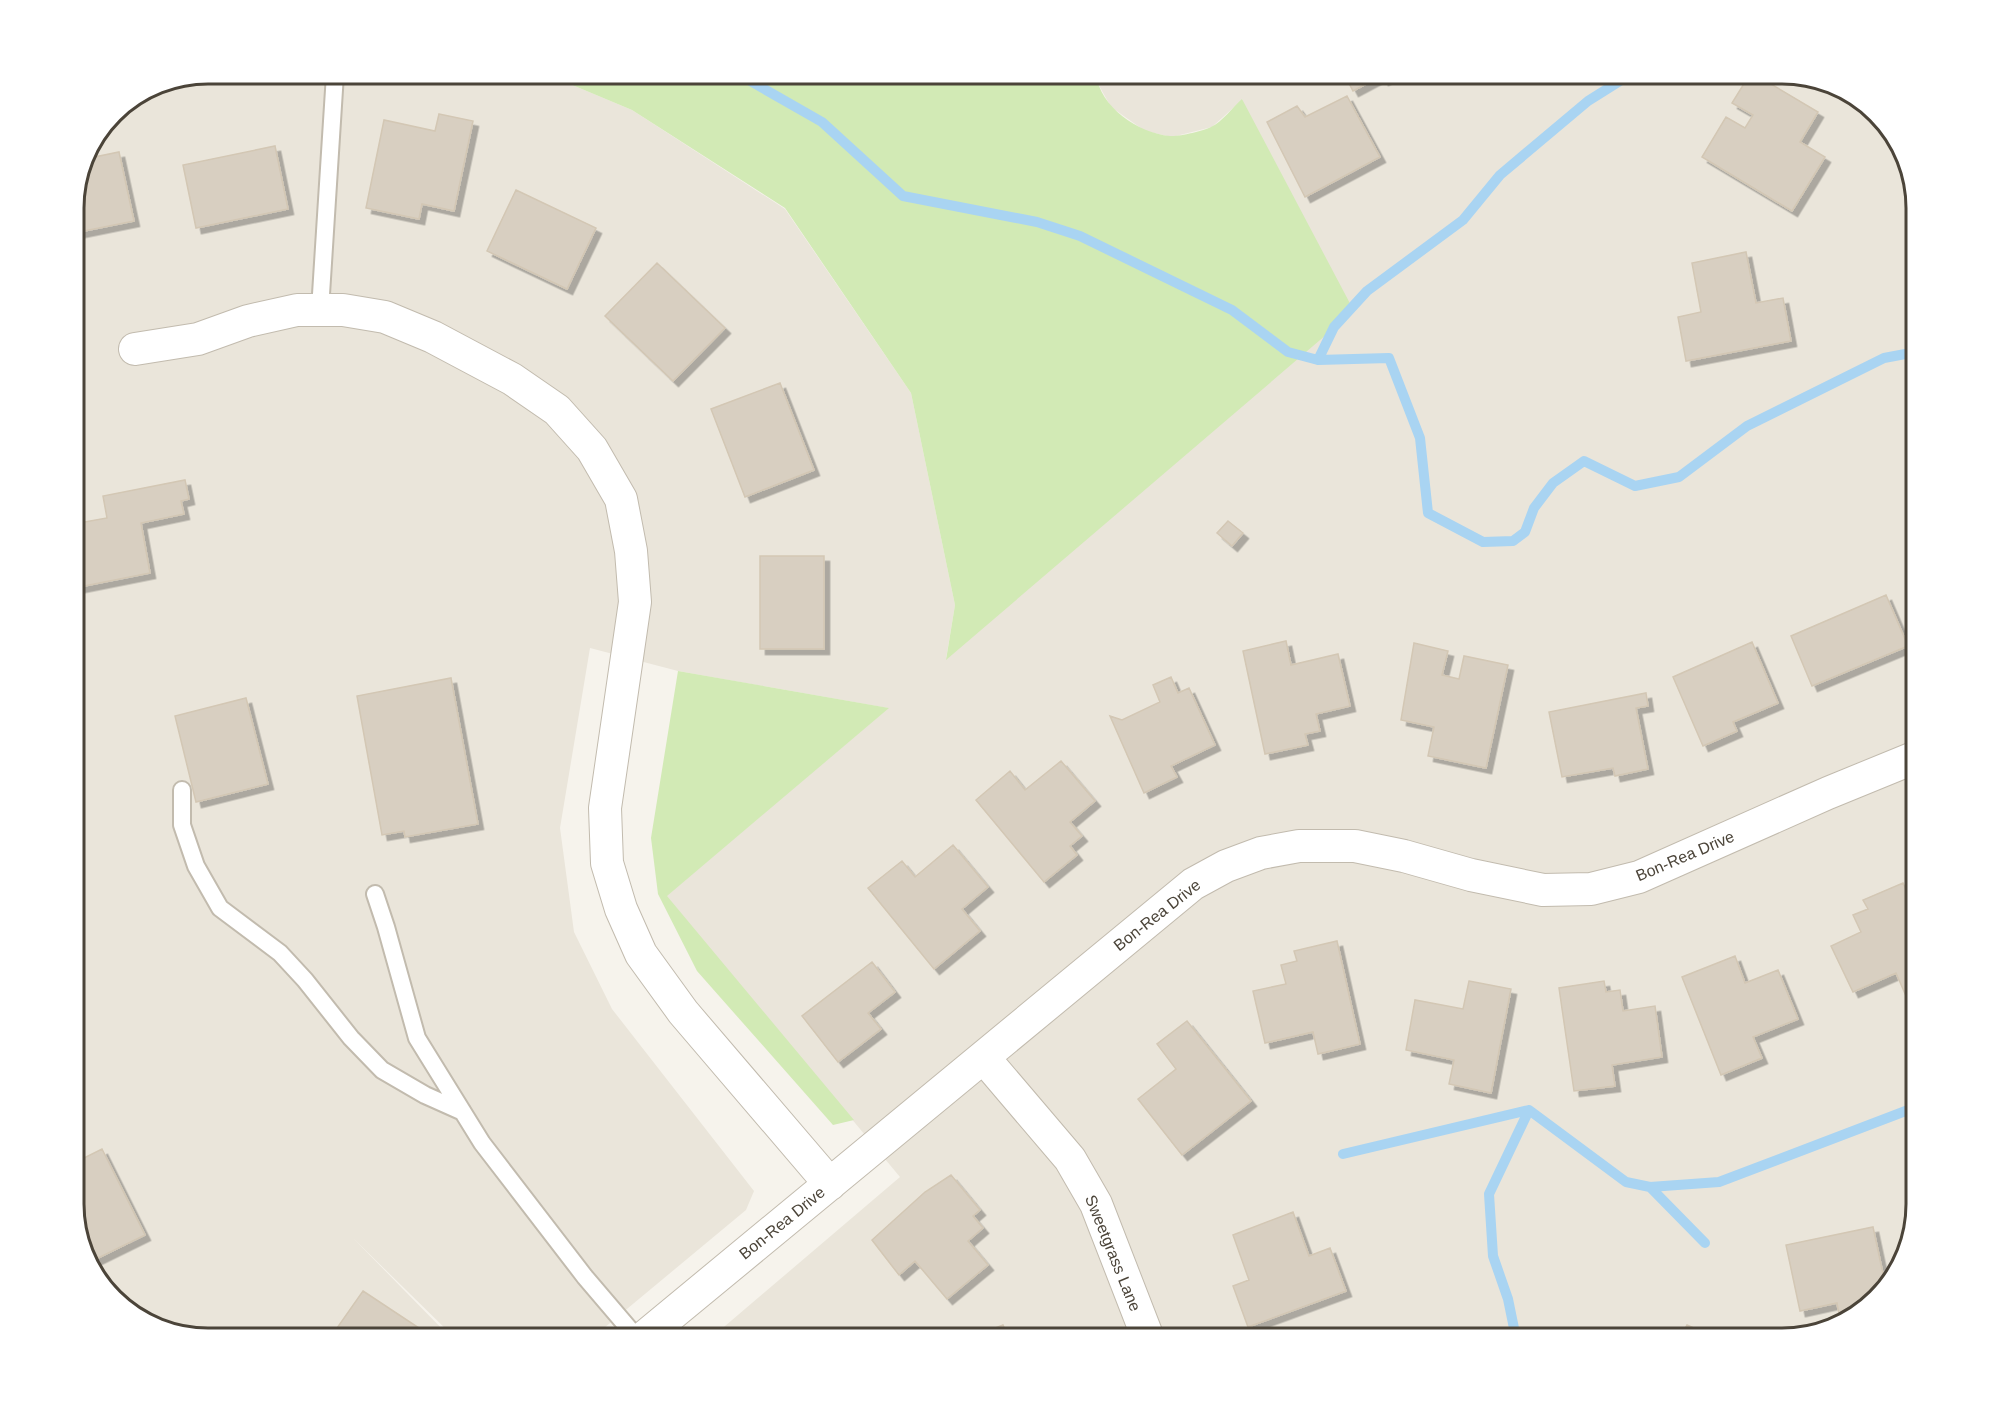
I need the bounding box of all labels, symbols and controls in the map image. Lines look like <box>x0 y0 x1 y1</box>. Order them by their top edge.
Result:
street label: Bon-Rea Drive <box>1633 828 1737 884</box>
street label: Bon-Rea Drive <box>1110 876 1204 954</box>
street label: Bon-Rea Drive <box>736 1183 828 1263</box>
street label: Sweetgrass Lane <box>1082 1192 1144 1314</box>

